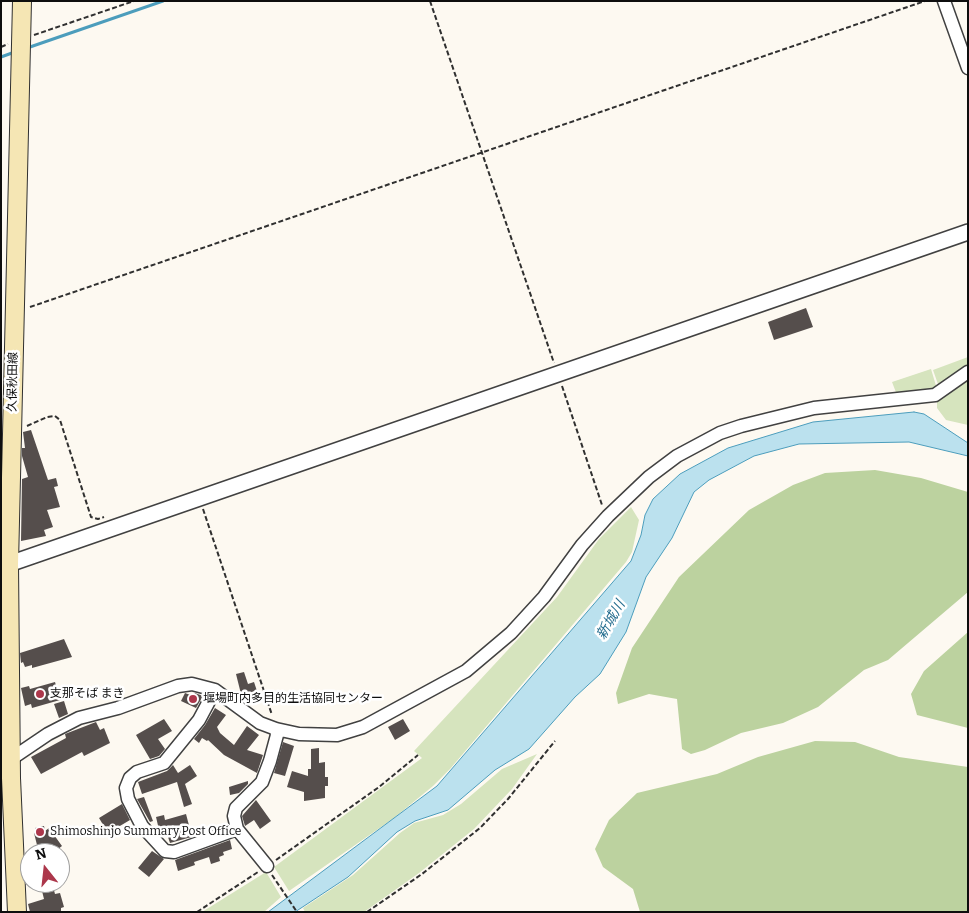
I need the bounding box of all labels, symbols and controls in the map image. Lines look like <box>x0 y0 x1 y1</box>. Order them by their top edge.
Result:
street label: 久保秋田線 <box>5 352 21 412</box>
water label: 新城川 <box>593 598 629 642</box>
place label: 支那そば まき <box>50 687 124 701</box>
marker: 支那そば まき <box>34 688 46 700</box>
place label: 堰場町内多目的生活協同センター <box>203 692 383 706</box>
marker: 堰場町内多目的生活協同センター <box>187 693 199 705</box>
place label: Shimoshinjo Summary Post Office <box>50 825 241 839</box>
marker: Shimoshinjo Summary Post Office <box>34 826 46 838</box>
north arrow <box>20 843 70 893</box>
text: N <box>33 844 49 864</box>

